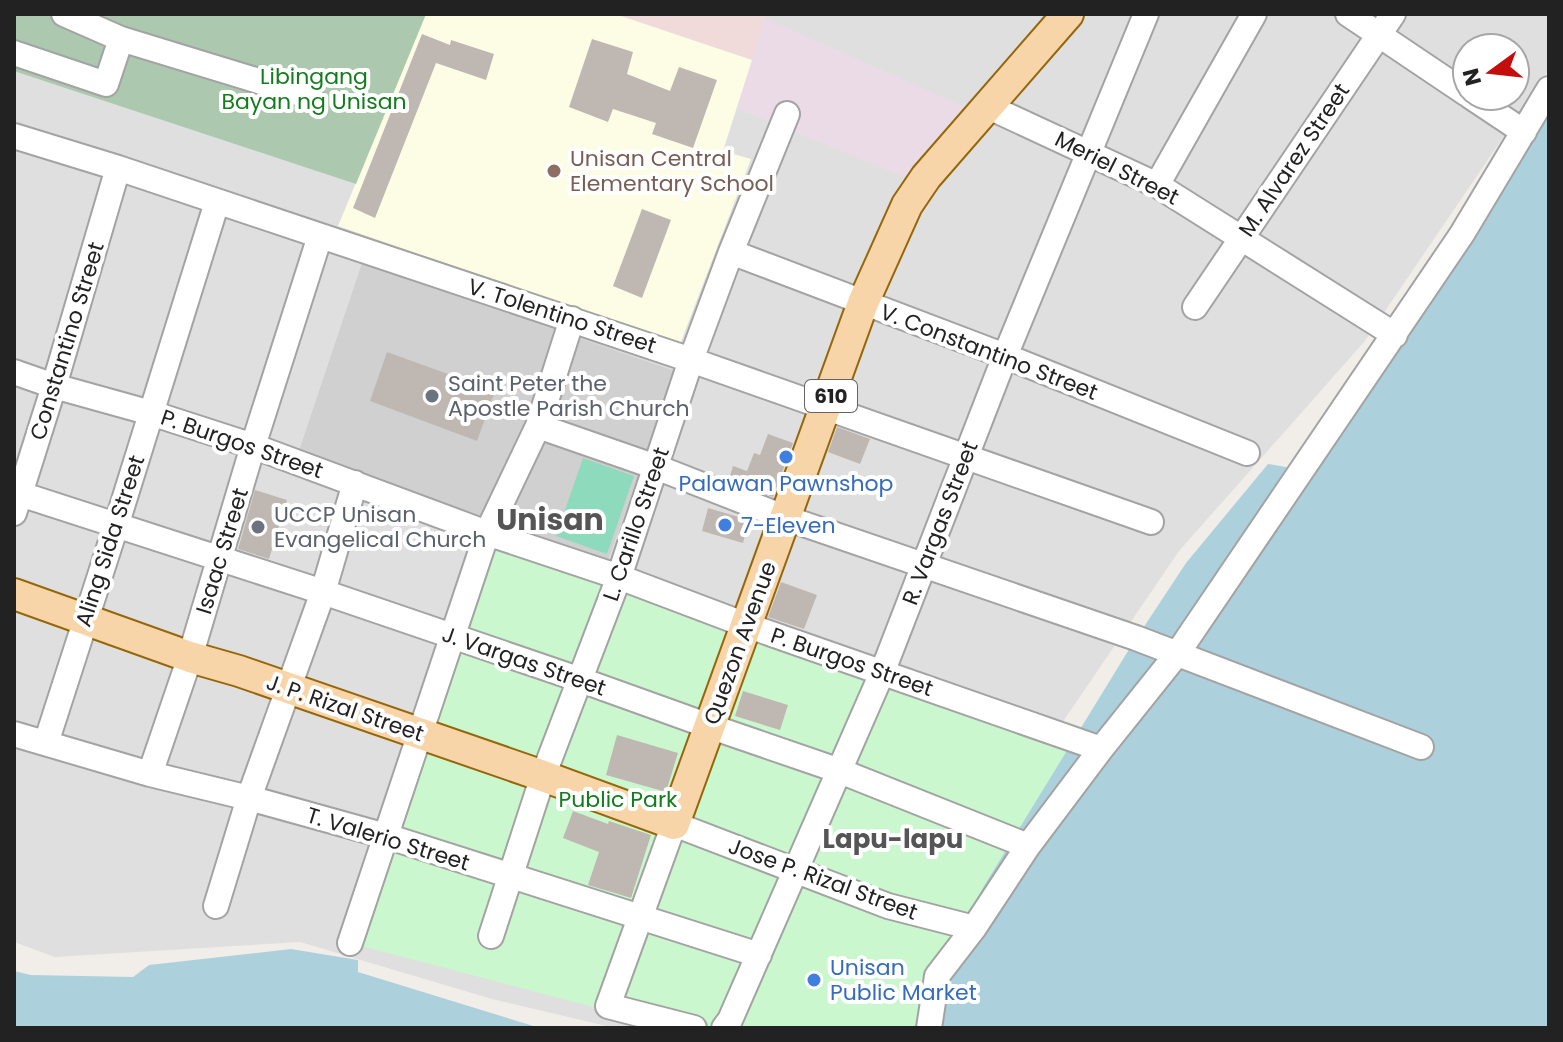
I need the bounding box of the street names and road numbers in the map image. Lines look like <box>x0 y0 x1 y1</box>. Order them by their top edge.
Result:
street label: M. Alvarez Street <box>1231 77 1357 243</box>
street label: Meriel Street <box>1050 123 1184 213</box>
street label: Constantino Street <box>22 238 112 444</box>
street label: V. Tolentino Street <box>464 271 660 361</box>
street label: V. Constantino Street <box>876 296 1102 408</box>
road number: 610 <box>805 380 857 412</box>
street label: P. Burgos Street <box>157 402 327 486</box>
street label: R. Vargas Street <box>894 437 986 609</box>
street label: L. Carillo Street <box>595 443 677 605</box>
street label: Aling Sida Street <box>68 451 152 631</box>
street label: Isaac Street <box>188 484 256 618</box>
street label: Quezon Avenue <box>696 557 784 729</box>
street label: J. Vargas Street <box>438 618 610 704</box>
street label: P. Burgos Street <box>767 620 937 704</box>
street label: J. P. Rizal Street <box>262 667 428 749</box>
street label: T. Valerio Street <box>303 799 473 879</box>
street label: Jose P. Rizal Street <box>724 830 922 928</box>

